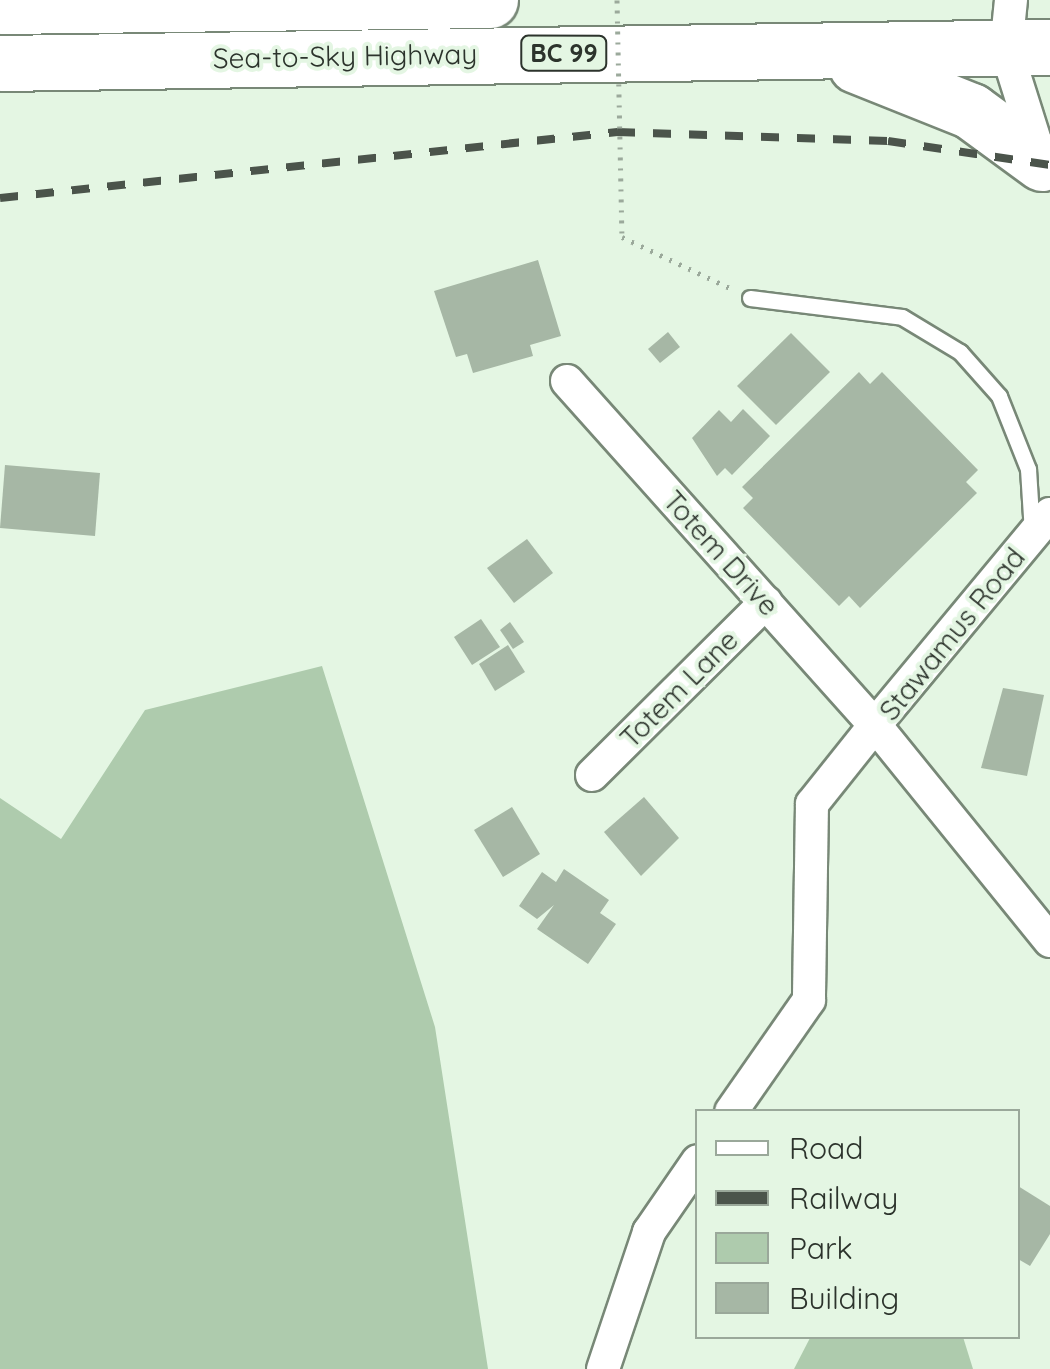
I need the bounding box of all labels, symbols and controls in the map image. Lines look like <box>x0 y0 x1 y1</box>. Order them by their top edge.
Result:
road number: BC 99 <box>519 33 609 73</box>
street label: Sea-to-Sky Highway <box>212 37 478 75</box>
street label: Totem Drive <box>656 484 786 622</box>
street label: Stawamus Road <box>872 541 1032 727</box>
street label: Totem Lane <box>613 623 745 755</box>
legend <box>695 1109 1020 1339</box>
text: Road <box>789 1129 863 1167</box>
text: Railway <box>789 1179 898 1217</box>
text: Park <box>789 1229 853 1267</box>
text: Building <box>789 1279 899 1317</box>

